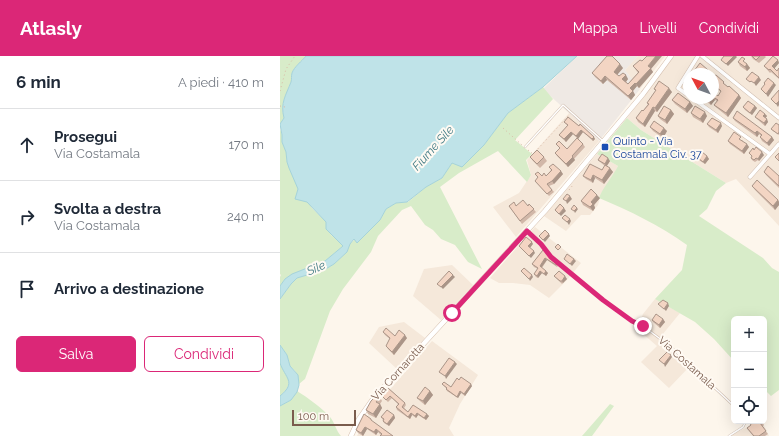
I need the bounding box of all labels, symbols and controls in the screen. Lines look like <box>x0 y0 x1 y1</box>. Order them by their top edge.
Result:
text: Atlasly <box>20 17 82 39</box>
text: Mappa <box>573 20 618 36</box>
text: Livelli <box>640 20 677 36</box>
text: Condividi <box>699 20 759 36</box>
north arrow <box>683 68 719 104</box>
text: 6 min <box>16 72 61 92</box>
text: A piedi · 410 m <box>178 75 264 90</box>
water label: Fiume Sile <box>409 122 457 173</box>
text: Prosegui <box>54 128 117 146</box>
icon: ahead <box>16 134 38 156</box>
place label: Quinto - Via Costamala Civ. 37 <box>613 135 702 161</box>
text: 170 m <box>228 137 264 152</box>
marker: Quinto - Via Costamala Civ. 37 <box>600 142 610 152</box>
text: Via Costamala <box>54 146 140 161</box>
text: Svolta a destra <box>54 200 161 218</box>
icon: right <box>16 206 38 228</box>
text: 240 m <box>227 209 264 224</box>
text: Via Costamala <box>54 218 140 233</box>
water label: Sile <box>304 257 328 279</box>
icon: arrive <box>16 278 38 300</box>
text: Arrivo a destinazione <box>54 280 204 298</box>
route start <box>443 304 461 322</box>
map controls <box>731 316 767 424</box>
button: + <box>731 316 767 352</box>
route end <box>634 317 652 335</box>
street label: Via Costamala <box>656 334 718 392</box>
button: Salva <box>16 336 136 372</box>
button: Condividi <box>144 336 264 372</box>
street label: Via Cornarotta <box>369 341 427 403</box>
button: − <box>731 352 767 388</box>
button: locate <box>731 388 767 424</box>
scale bar <box>292 408 356 427</box>
text: 100 m <box>298 410 329 423</box>

